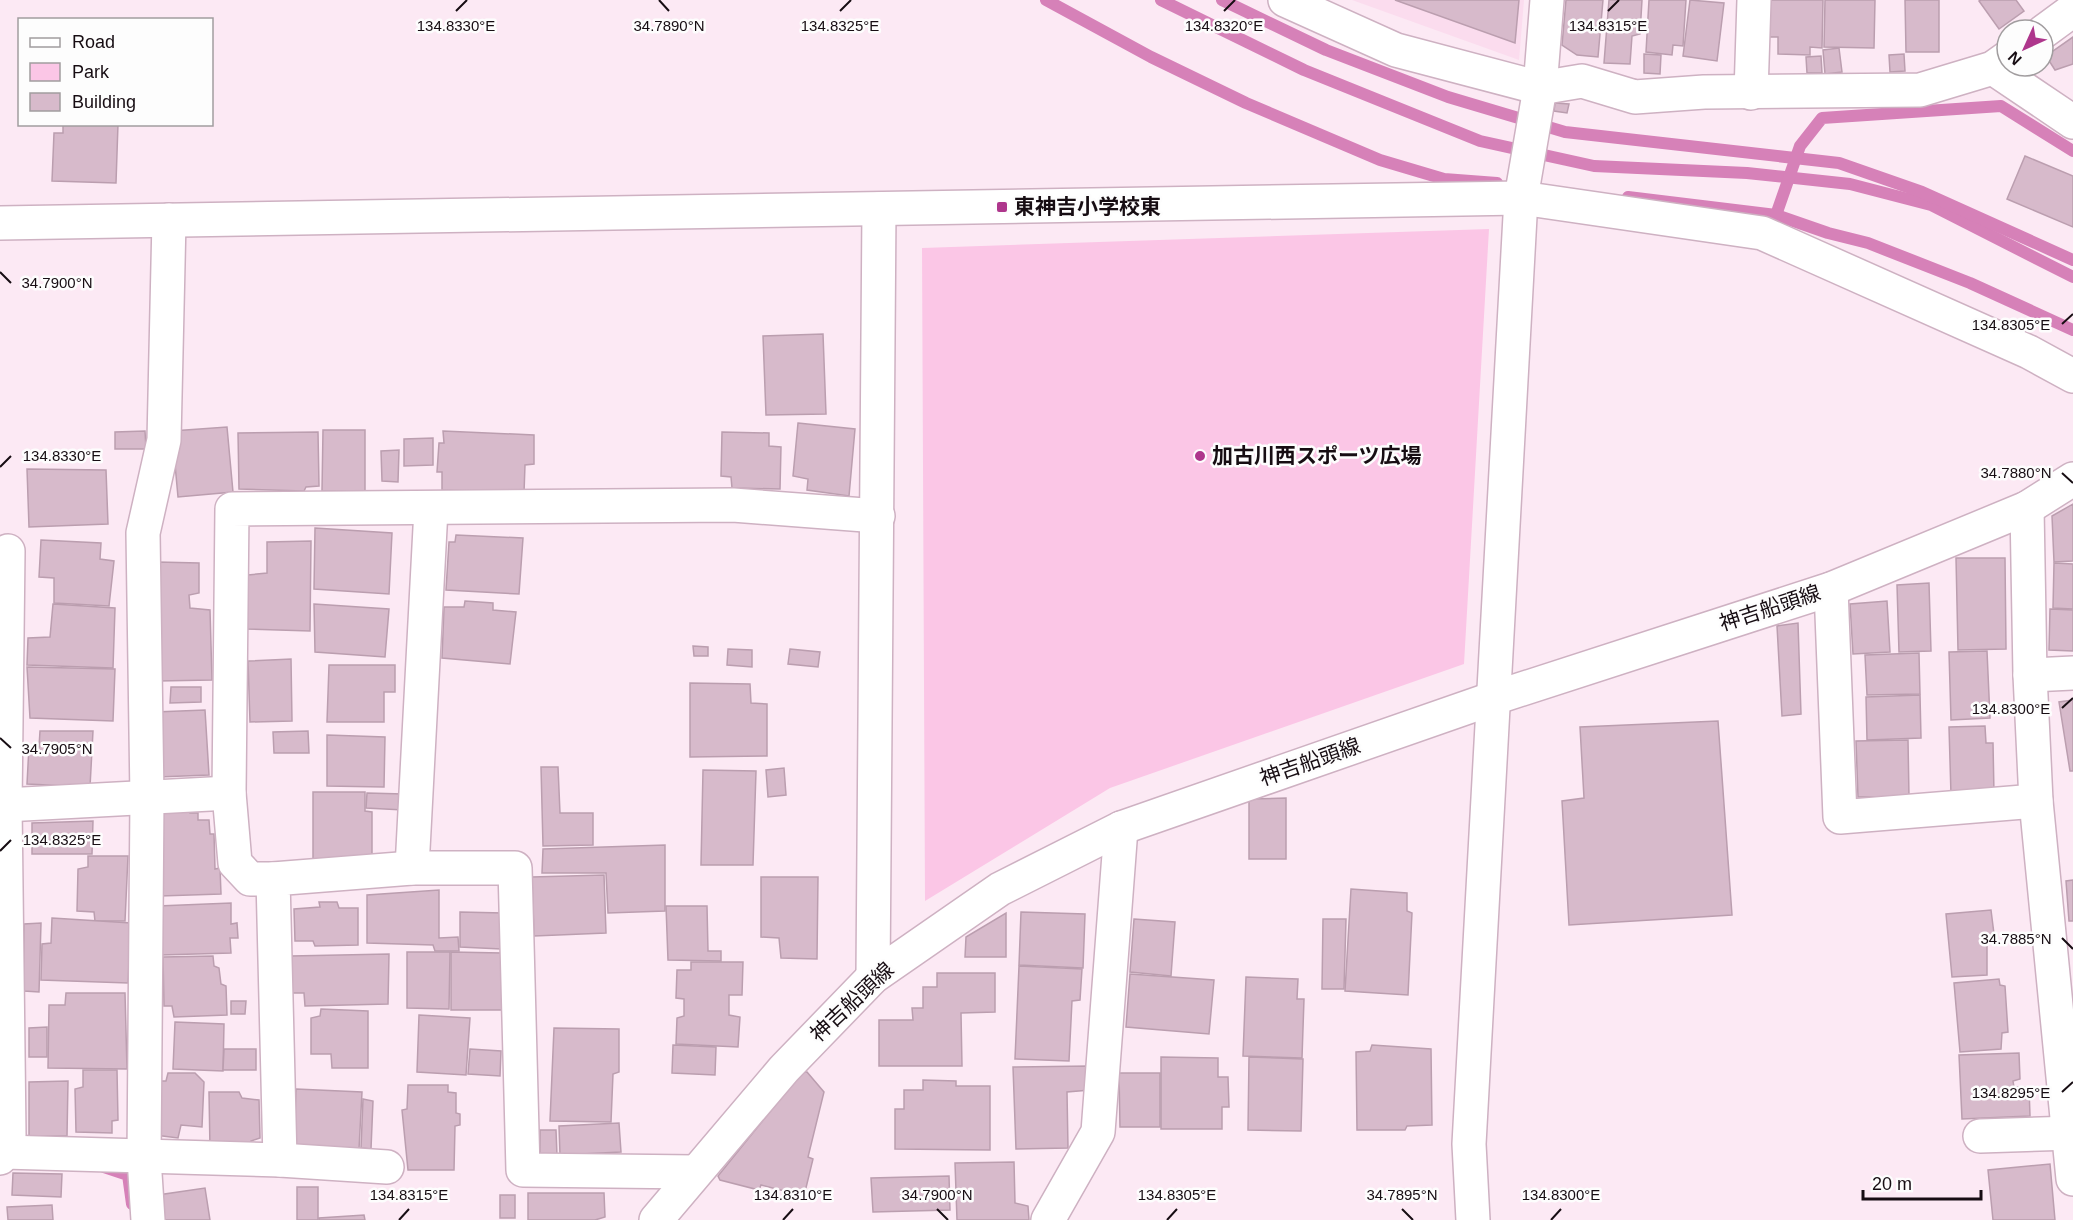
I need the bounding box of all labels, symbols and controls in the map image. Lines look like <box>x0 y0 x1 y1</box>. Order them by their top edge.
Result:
text: 134.8330°E <box>417 17 495 34</box>
text: 34.7890°N <box>633 17 705 34</box>
text: 134.8325°E <box>801 17 879 34</box>
text: 134.8320°E <box>1185 17 1263 34</box>
text: 134.8315°E <box>1569 17 1647 34</box>
legend <box>18 18 213 126</box>
north arrow <box>1995 18 2055 78</box>
text: Road <box>72 32 115 52</box>
text: N <box>2005 48 2025 68</box>
text: Park <box>72 62 110 82</box>
text: Building <box>72 92 136 112</box>
place label: 東神吉小学校東 <box>1014 195 1161 218</box>
marker: 東神吉小学校東 <box>995 200 1009 214</box>
text: 34.7900°N <box>21 274 93 291</box>
text: 134.8305°E <box>1972 316 2050 333</box>
place label: 加古川西スポーツ広場 <box>1212 444 1422 467</box>
text: 134.8330°E <box>23 447 101 464</box>
marker: 加古川西スポーツ広場 <box>1193 449 1207 463</box>
text: 34.7880°N <box>1980 464 2052 481</box>
street label: 神吉船頭線 <box>1716 580 1823 635</box>
text: 134.8300°E <box>1972 700 2050 717</box>
street label: 神吉船頭線 <box>1256 734 1363 789</box>
text: 34.7905°N <box>21 740 93 757</box>
text: 134.8325°E <box>23 831 101 848</box>
text: 34.7885°N <box>1980 930 2052 947</box>
street label: 神吉船頭線 <box>805 957 898 1046</box>
text: 134.8295°E <box>1972 1084 2050 1101</box>
scale bar <box>1863 1163 1982 1201</box>
text: 20 m <box>1872 1174 1912 1194</box>
text: 134.8315°E <box>370 1186 448 1203</box>
text: 134.8310°E <box>754 1186 832 1203</box>
text: 34.7900°N <box>901 1186 973 1203</box>
text: 134.8305°E <box>1138 1186 1216 1203</box>
text: 34.7895°N <box>1366 1186 1438 1203</box>
text: 134.8300°E <box>1522 1186 1600 1203</box>

